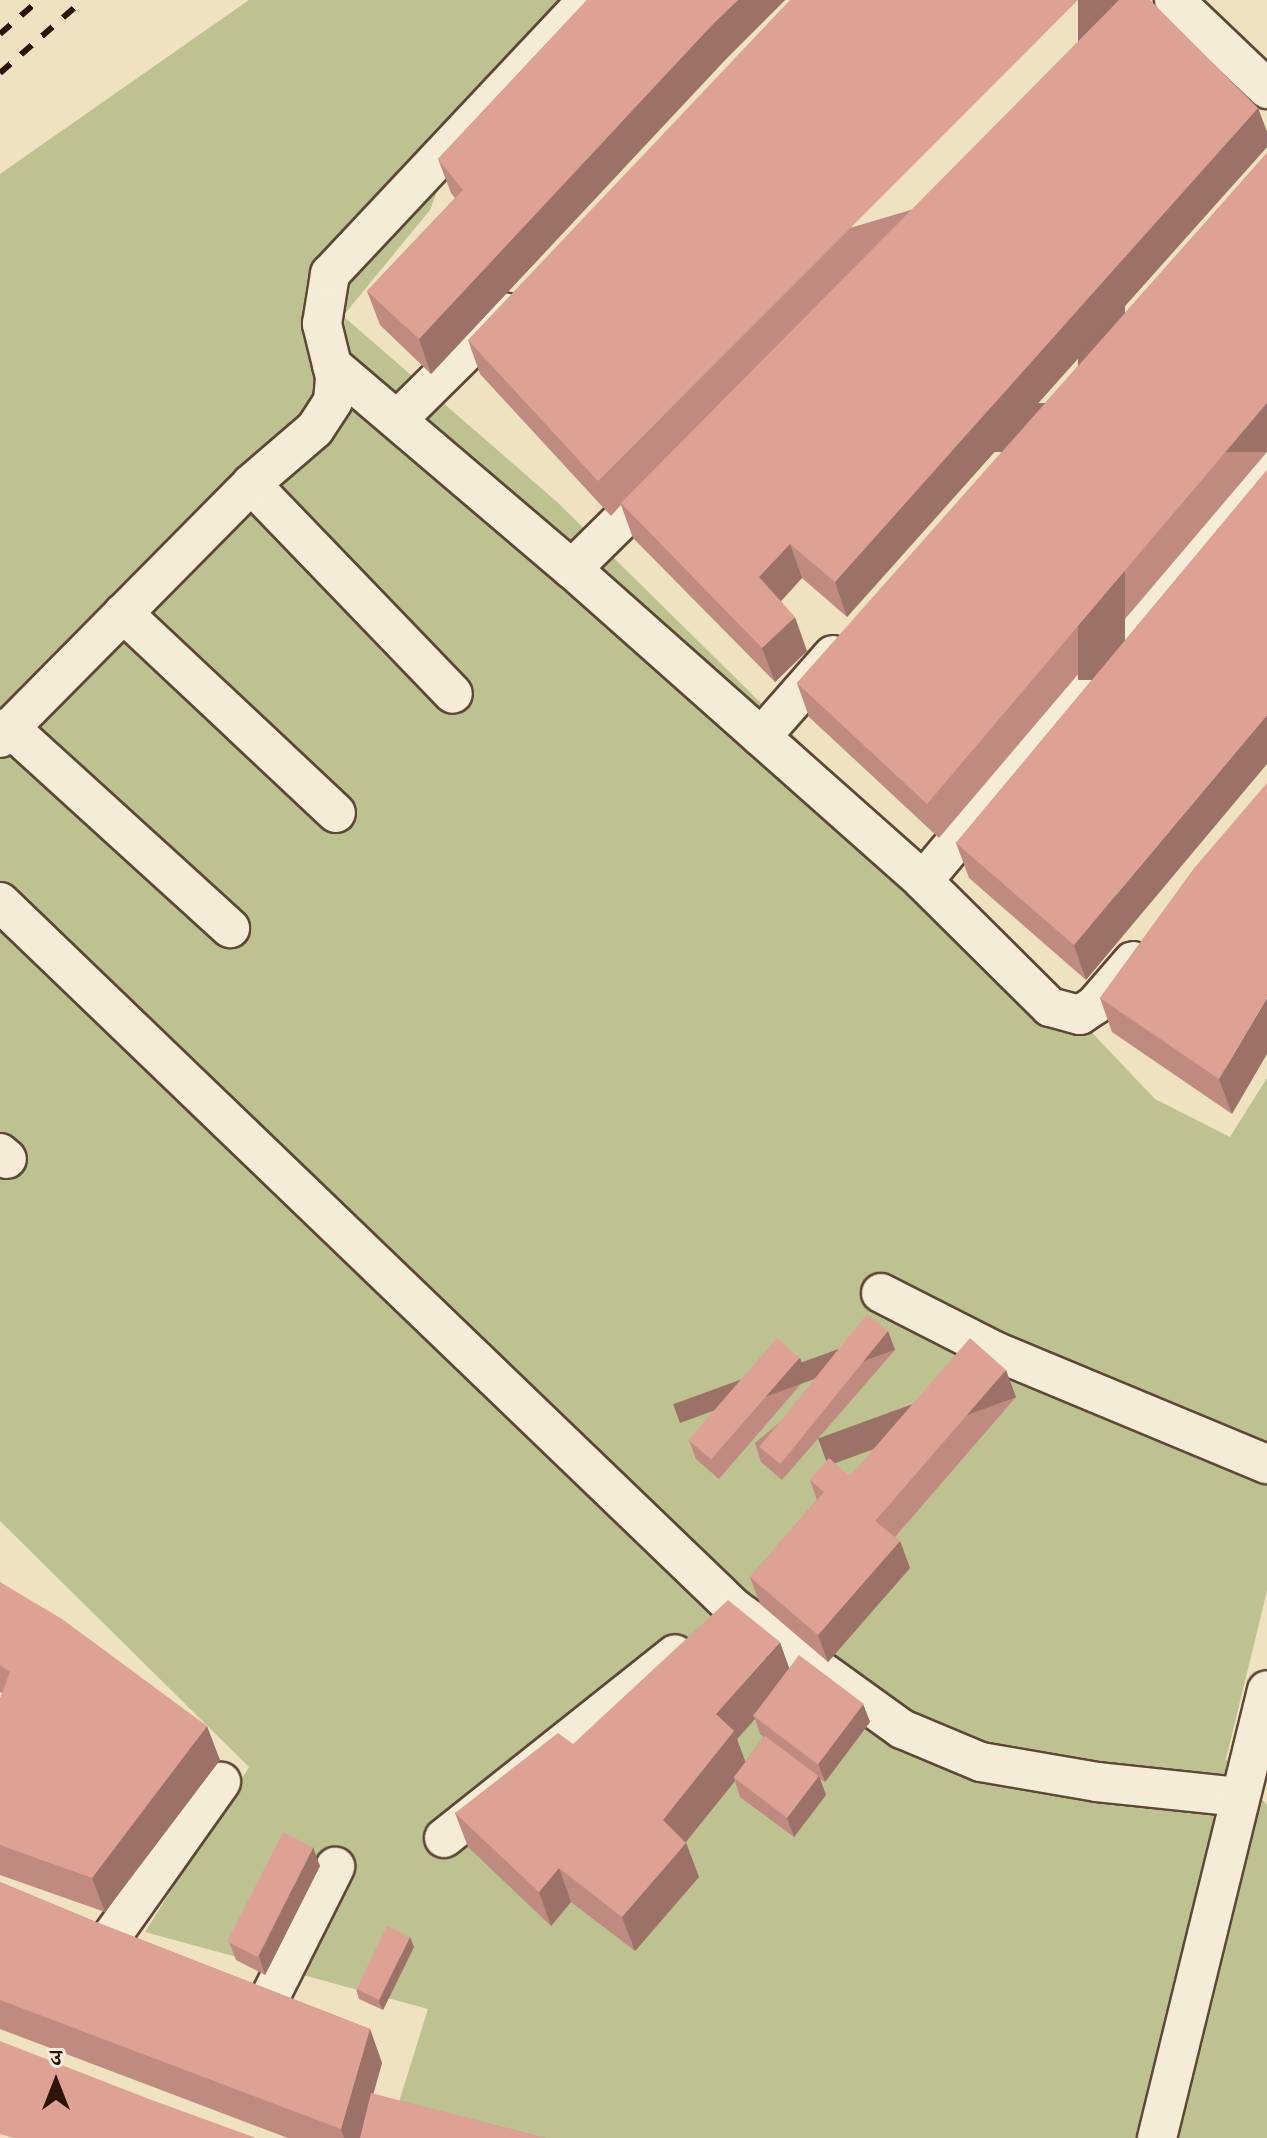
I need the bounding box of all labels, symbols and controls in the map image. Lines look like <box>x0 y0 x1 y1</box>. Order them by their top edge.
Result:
north arrow <box>16 2042 96 2122</box>
text: उ <box>50 2044 62 2071</box>

